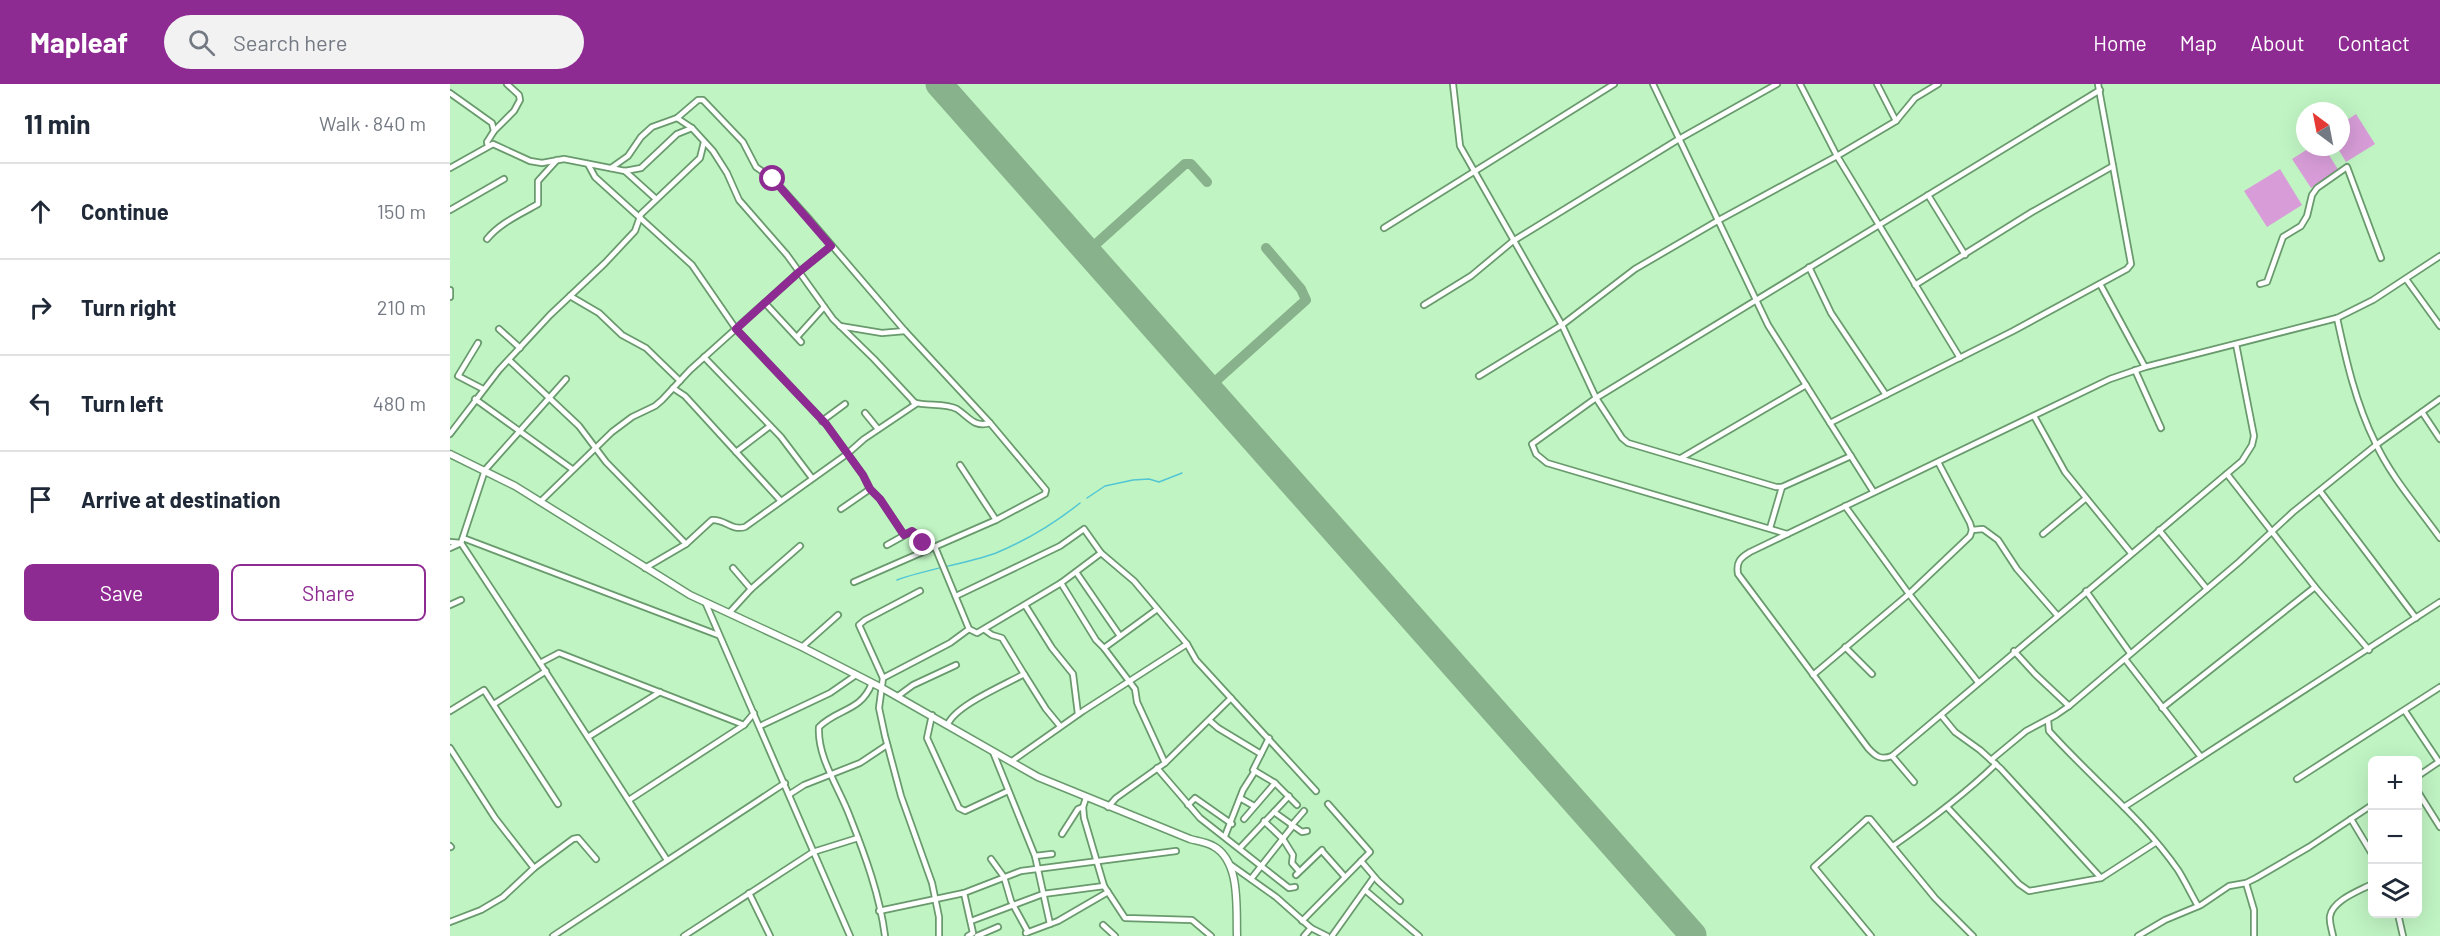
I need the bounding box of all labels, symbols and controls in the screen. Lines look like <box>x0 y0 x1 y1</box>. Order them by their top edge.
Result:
search box <box>164 15 584 69</box>
text: Mapleaf <box>30 25 128 59</box>
icon: search <box>185 26 218 59</box>
text: Search here <box>233 29 347 55</box>
text: Home <box>2093 30 2147 55</box>
text: Map <box>2180 30 2217 55</box>
text: About <box>2250 30 2305 55</box>
text: Contact <box>2338 30 2410 55</box>
north arrow <box>2296 102 2350 156</box>
text: 11 min <box>24 108 90 139</box>
text: Walk · 840 m <box>319 111 426 135</box>
route start <box>759 165 785 191</box>
icon: ahead <box>24 195 57 228</box>
text: Continue <box>81 198 169 224</box>
text: 150 m <box>377 199 426 223</box>
icon: right <box>24 291 57 324</box>
text: Turn right <box>81 294 176 320</box>
text: 210 m <box>377 295 426 319</box>
icon: left <box>24 387 57 420</box>
text: Turn left <box>81 390 164 416</box>
text: 480 m <box>373 391 426 415</box>
icon: arrive <box>24 483 57 516</box>
text: Arrive at destination <box>81 486 280 512</box>
route end <box>909 529 935 555</box>
button: Save <box>24 564 219 621</box>
button: Share <box>231 564 426 621</box>
map controls <box>2368 756 2422 918</box>
button: + <box>2368 756 2422 810</box>
button: − <box>2368 810 2422 864</box>
button: layers <box>2368 864 2422 918</box>

